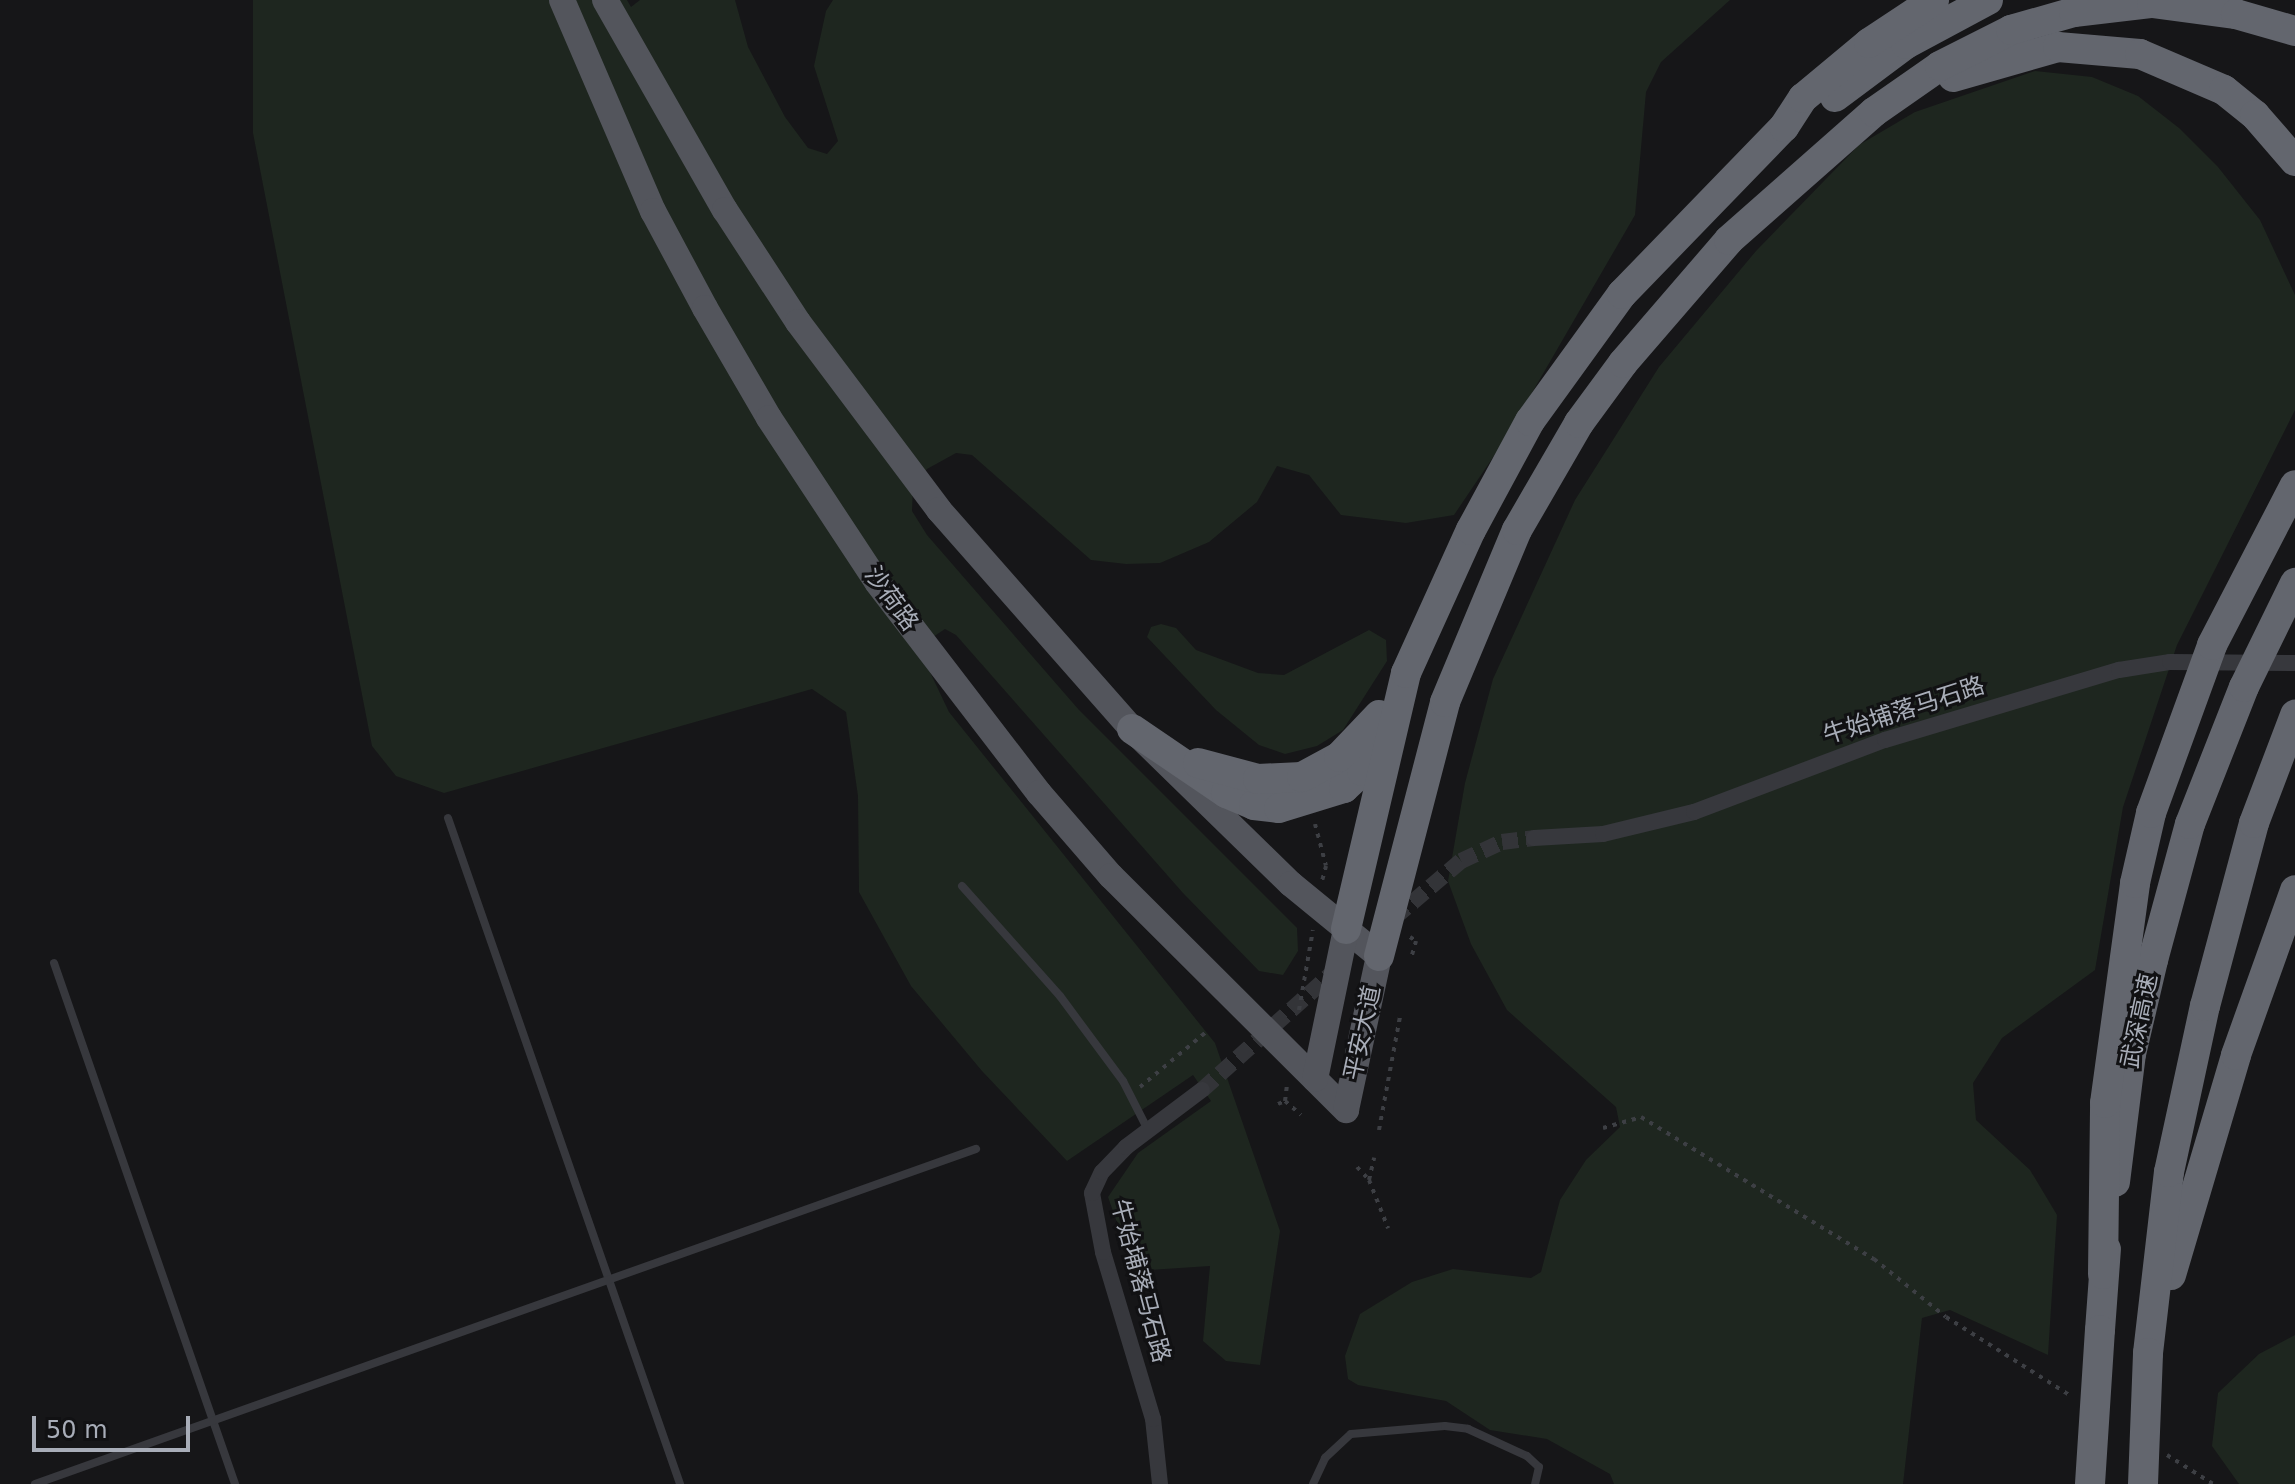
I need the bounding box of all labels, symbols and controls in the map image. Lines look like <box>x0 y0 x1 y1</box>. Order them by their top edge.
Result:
street label: 沙荷路 <box>858 561 924 637</box>
street label: 牛始埔落马石路 <box>1820 671 1988 751</box>
street label: 武深高速 <box>2116 971 2164 1071</box>
street label: 平安大道 <box>1339 983 1387 1083</box>
street label: 牛始埔落马石路 <box>1104 1196 1176 1366</box>
scale bar <box>36 1400 194 1450</box>
text: 50 m <box>46 1416 108 1444</box>

